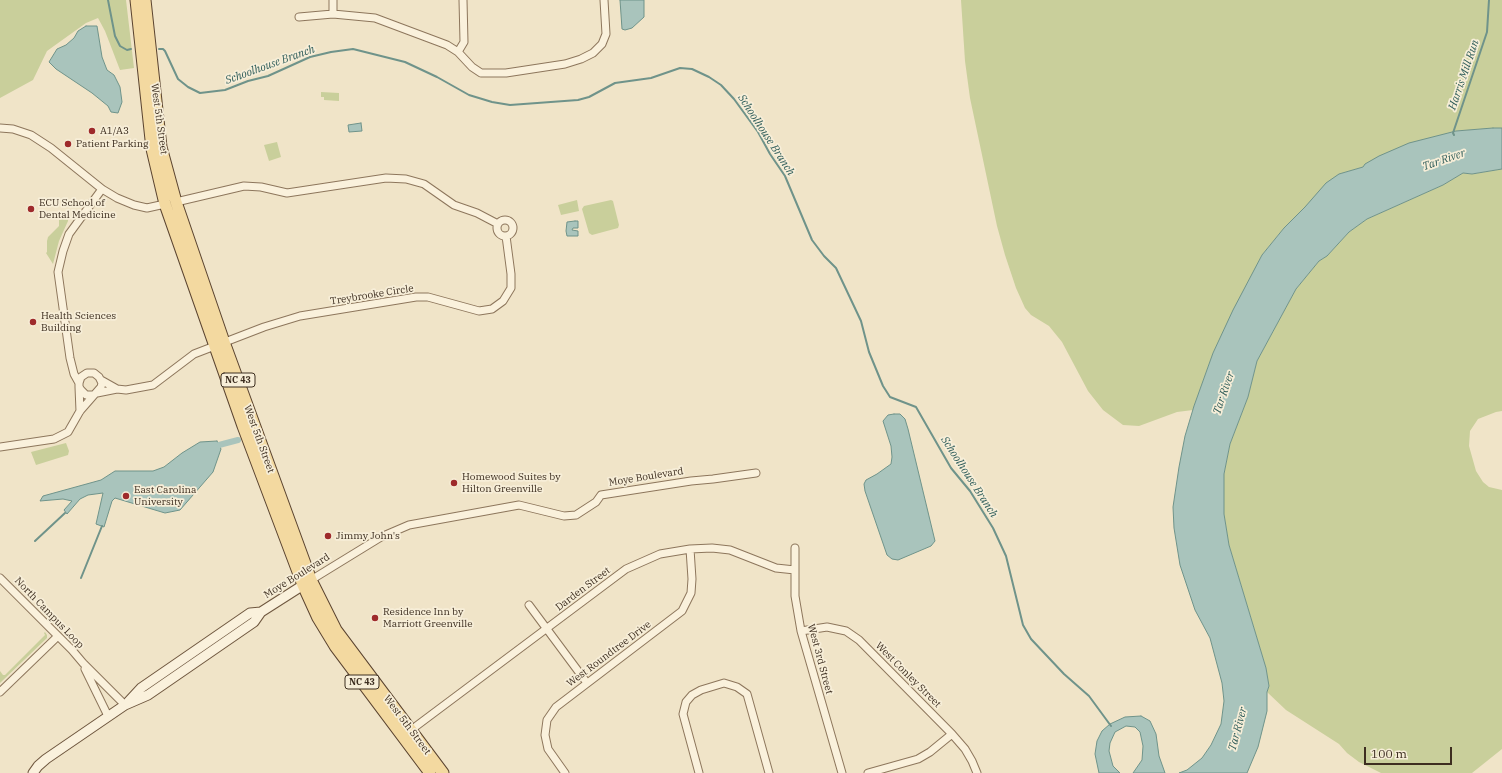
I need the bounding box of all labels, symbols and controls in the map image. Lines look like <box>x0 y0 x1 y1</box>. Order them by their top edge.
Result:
water label: Harris Mill Run <box>1446 38 1482 112</box>
water label: Schoolhouse Branch <box>223 43 317 87</box>
street label: West 5th Street <box>148 83 170 155</box>
water label: Schoolhouse Branch <box>735 92 797 178</box>
place label: A1/A3 <box>100 125 129 137</box>
marker: A1/A3 <box>87 126 97 136</box>
place label: Patient Parking <box>76 138 149 150</box>
marker: Patient Parking <box>63 139 73 149</box>
water label: Tar River <box>1421 147 1467 173</box>
place label: ECU School of Dental Medicine <box>39 197 116 220</box>
marker: ECU School of Dental Medicine <box>26 204 36 214</box>
street label: Treybrooke Circle <box>329 282 415 308</box>
place label: Health Sciences Building <box>41 310 116 334</box>
marker: Health Sciences Building <box>28 317 38 327</box>
water label: Tar River <box>1211 370 1237 416</box>
road number: NC 43 <box>221 373 255 387</box>
street label: West 5th Street <box>241 403 277 475</box>
water label: Schoolhouse Branch <box>938 434 1000 520</box>
street label: Moye Boulevard <box>608 465 684 489</box>
place label: Homewood Suites by Hilton Greenville <box>462 471 561 494</box>
marker: Homewood Suites by Hilton Greenville <box>449 478 459 488</box>
place label: East Carolina University <box>134 484 196 508</box>
marker: East Carolina University <box>121 491 131 501</box>
place label: Jimmy John's <box>336 530 400 542</box>
marker: Jimmy John's <box>323 531 333 541</box>
street label: Moye Boulevard <box>262 551 332 601</box>
street label: Darden Street <box>553 565 613 613</box>
street label: North Campus Loop <box>12 575 86 651</box>
place label: Residence Inn by Marriott Greenville <box>383 606 473 630</box>
marker: Residence Inn by Marriott Greenville <box>370 613 380 623</box>
street label: West Roundtree Drive <box>565 618 653 690</box>
street label: West 3rd Street <box>805 623 835 695</box>
street label: West Conley Street <box>873 640 943 710</box>
road number: NC 43 <box>345 675 379 689</box>
street label: West 5th Street <box>381 693 433 757</box>
water label: Tar River <box>1226 706 1250 752</box>
scale bar <box>1366 739 1454 765</box>
text: 100 m <box>1371 746 1407 761</box>

